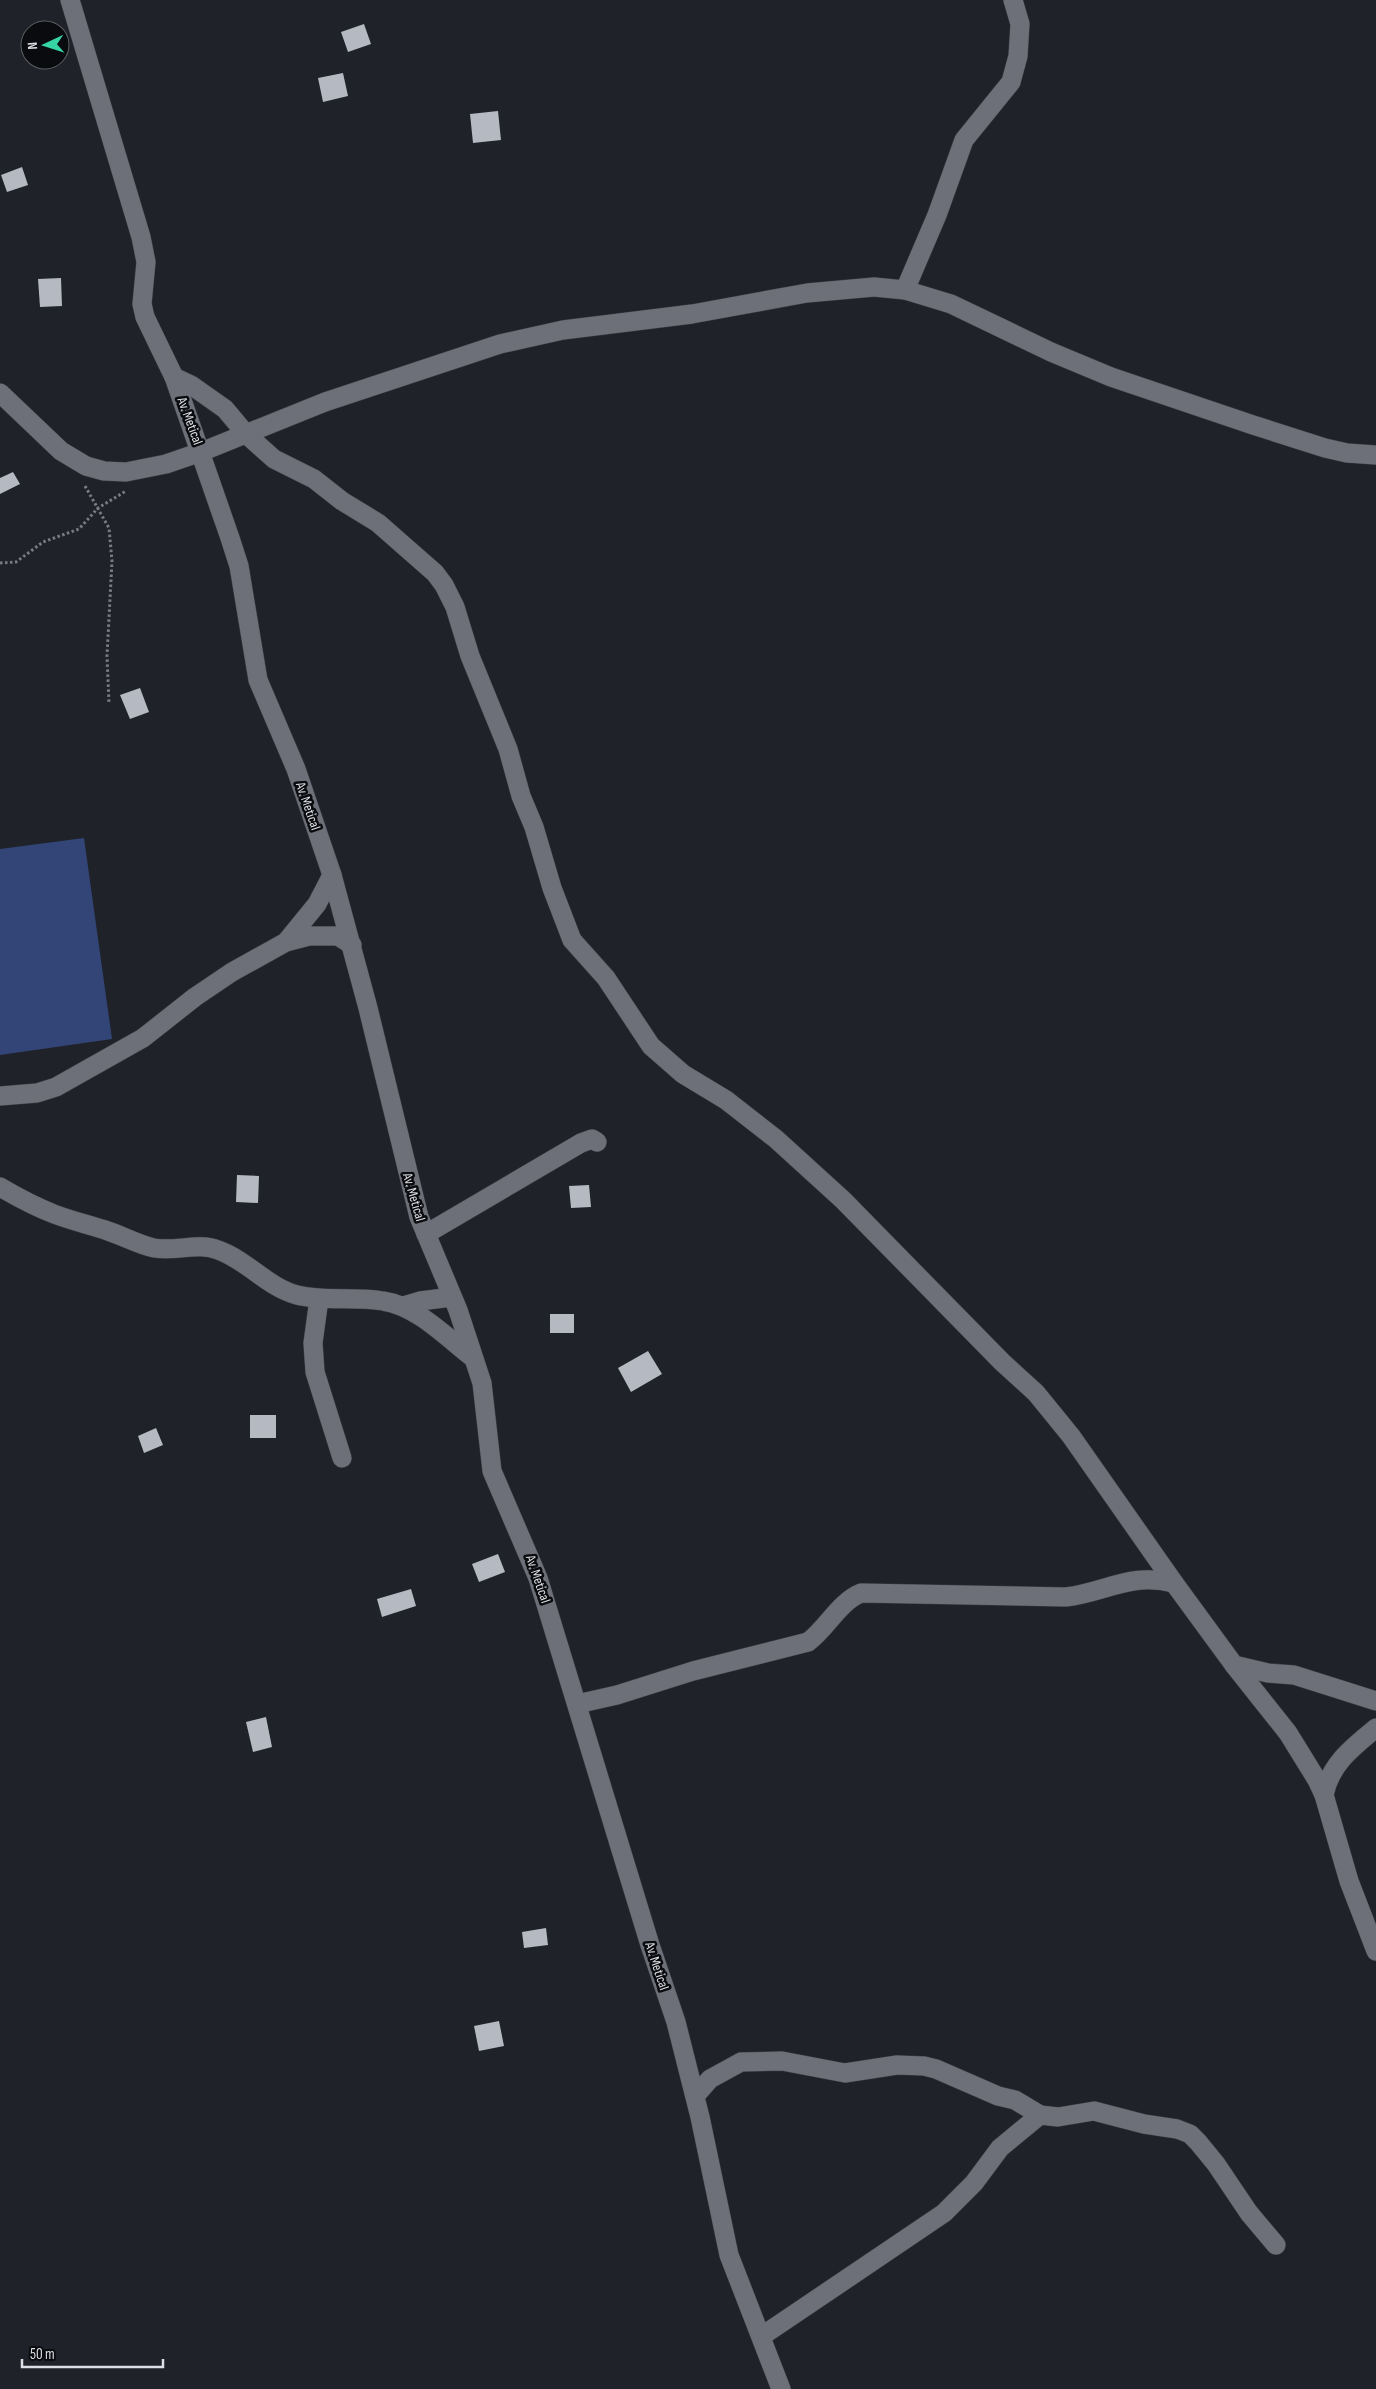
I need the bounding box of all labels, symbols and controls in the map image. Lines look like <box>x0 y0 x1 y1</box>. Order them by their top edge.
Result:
north arrow <box>20 20 70 70</box>
text: N <box>24 42 41 50</box>
street label: Av. Metical <box>173 394 206 447</box>
street label: Av. Metical <box>292 779 324 832</box>
street label: Av. Metical <box>399 1170 429 1223</box>
street label: Av. Metical <box>522 1552 554 1605</box>
street label: Av. Metical <box>641 1939 673 1992</box>
scale bar <box>22 2336 164 2368</box>
text: 50 m <box>30 2345 55 2364</box>

